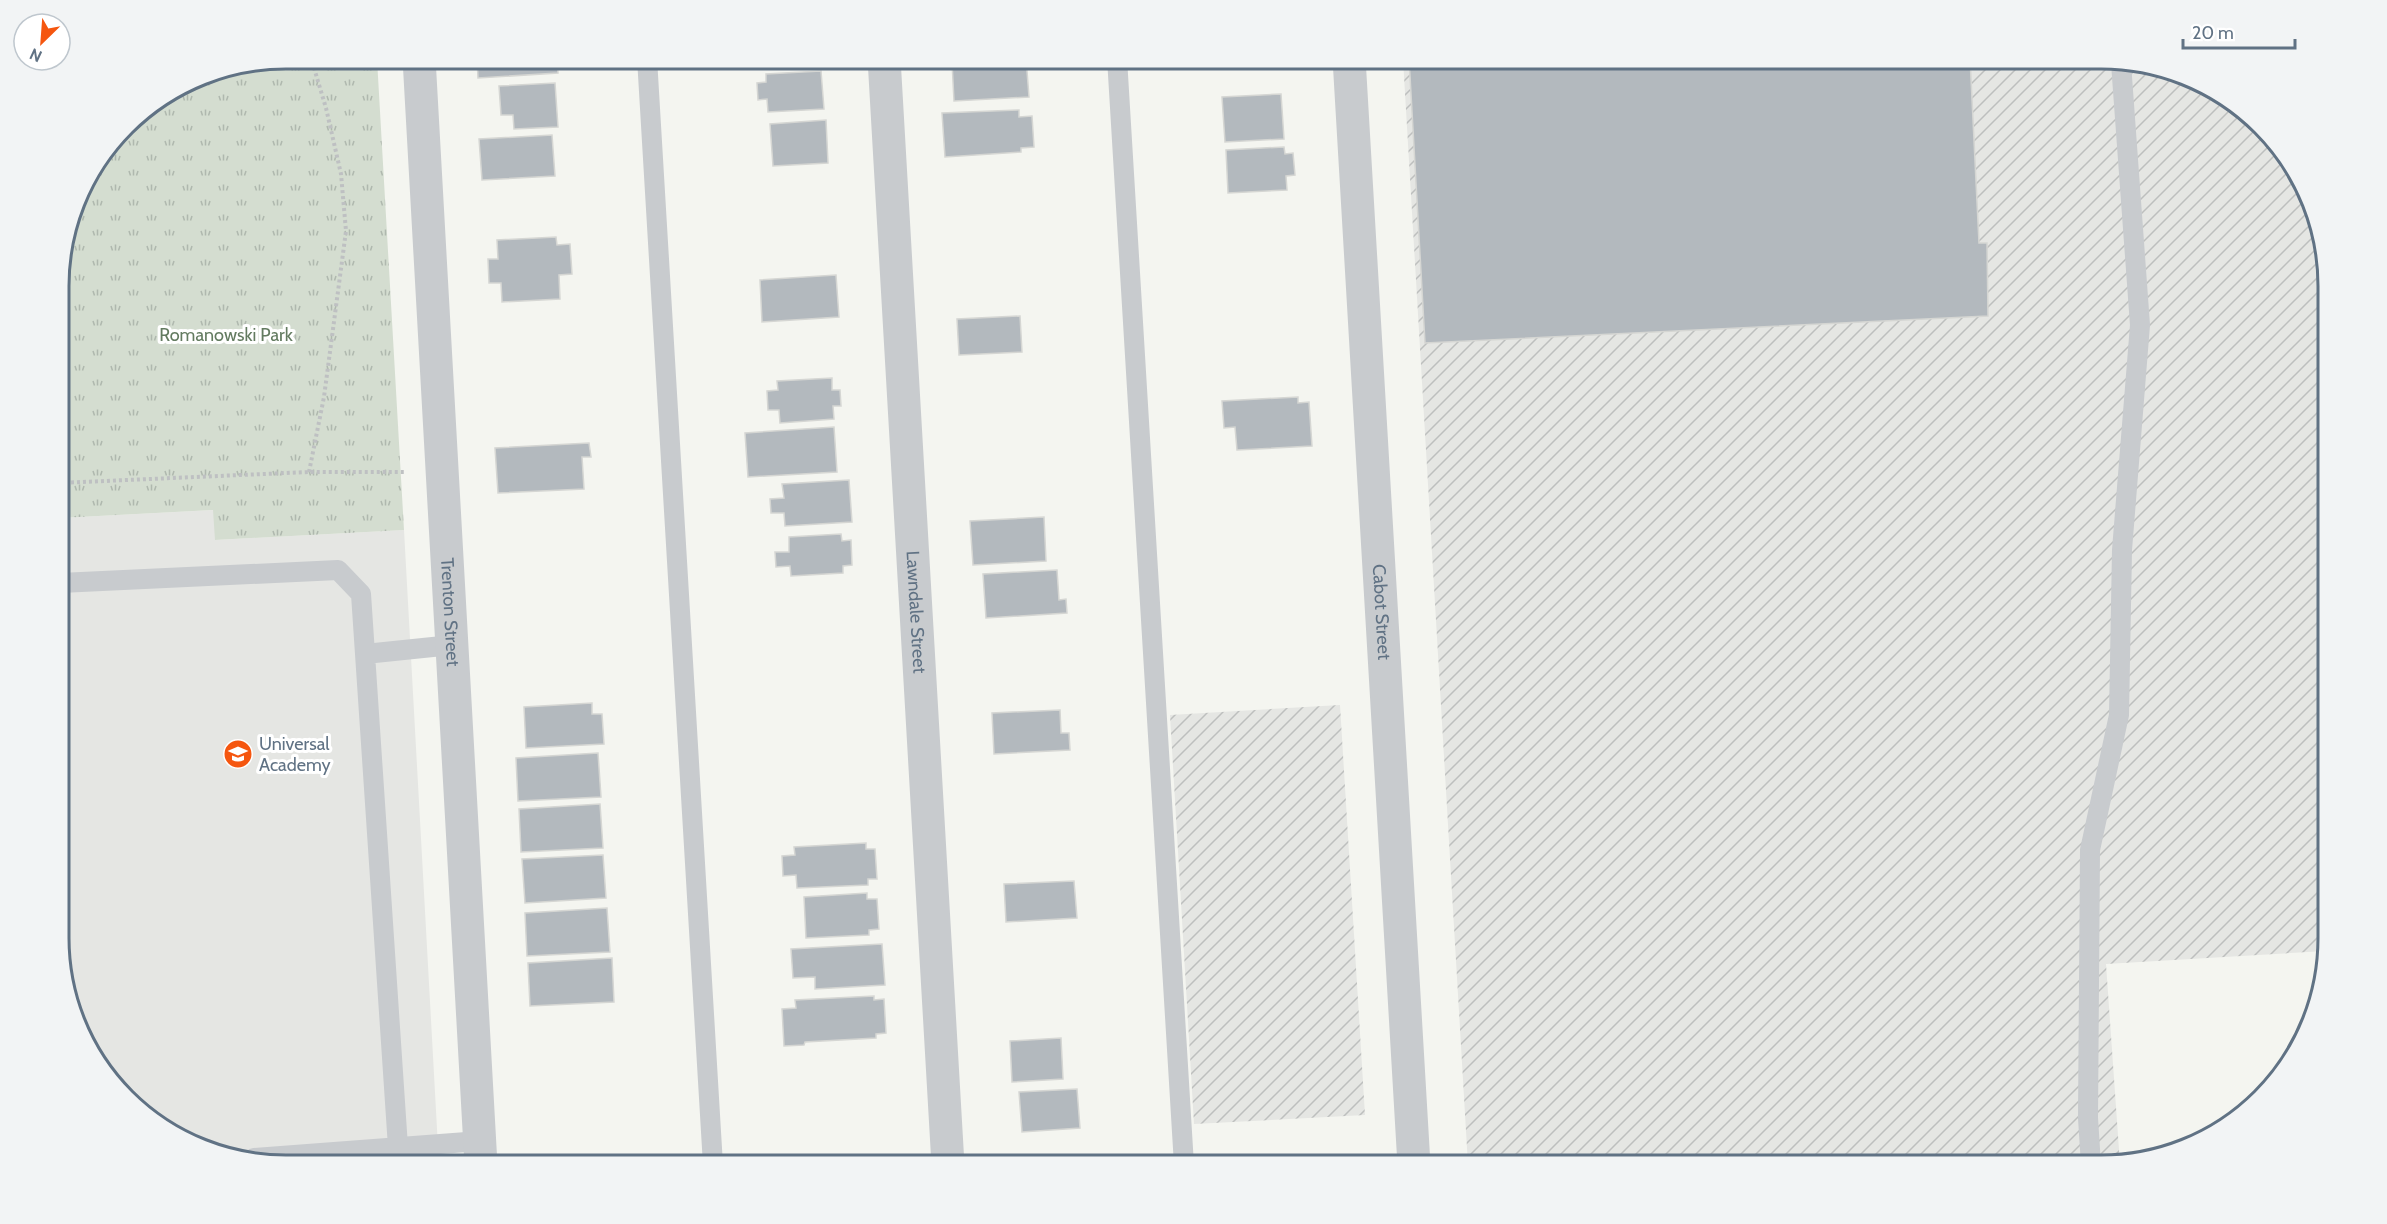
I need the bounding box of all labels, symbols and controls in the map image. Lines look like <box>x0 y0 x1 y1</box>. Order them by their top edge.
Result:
north arrow <box>12 12 72 72</box>
scale bar <box>2183 12 2296 50</box>
text: 20 m <box>2192 22 2234 44</box>
text: N <box>27 44 45 66</box>
park label: Romanowski Park <box>159 324 294 346</box>
street label: Lawndale Street <box>902 550 931 674</box>
street label: Trenton Street <box>436 557 464 667</box>
street label: Cabot Street <box>1368 563 1395 661</box>
place label: Universal Academy <box>259 733 331 776</box>
school or university icon: Universal Academy <box>222 738 254 770</box>

